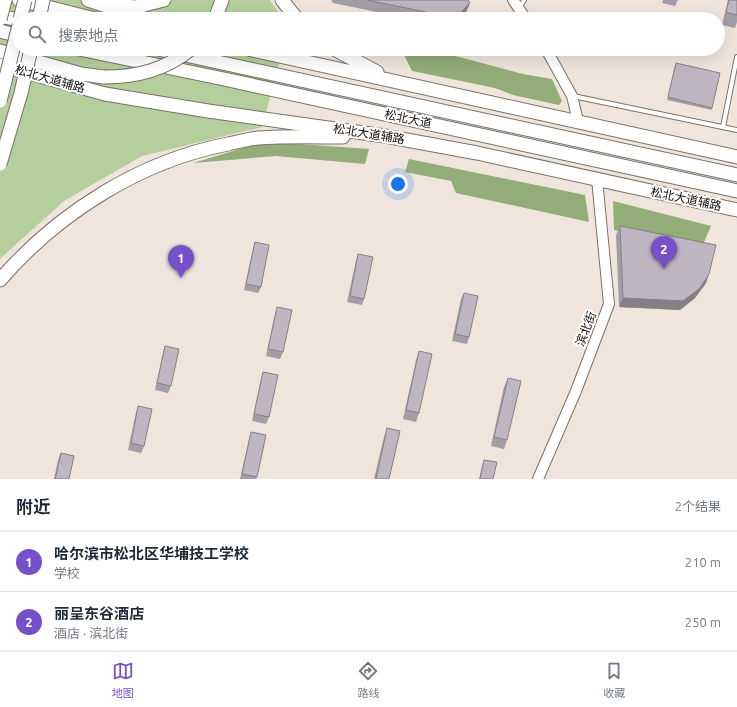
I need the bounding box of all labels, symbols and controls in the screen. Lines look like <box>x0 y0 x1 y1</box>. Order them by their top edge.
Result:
search box <box>12 12 725 56</box>
icon: search <box>26 23 48 45</box>
text: 搜索地点 <box>58 27 118 44</box>
street label: 松北大道辅路 <box>14 62 87 95</box>
street label: 松北大道 <box>383 107 433 130</box>
street label: 松北大道辅路 <box>332 121 406 146</box>
your location <box>388 174 408 194</box>
street label: 松北大道辅路 <box>650 185 723 212</box>
pin: 2 <box>651 236 677 269</box>
pin: 1 <box>168 245 194 278</box>
street label: 滨北街 <box>573 310 598 348</box>
text: 附近 <box>16 497 50 516</box>
text: 2个结果 <box>675 499 721 513</box>
text: 哈尔滨市松北区华埔技工学校 <box>54 545 249 562</box>
text: 1 <box>25 555 33 569</box>
text: 210 m <box>685 555 721 569</box>
text: 学校 <box>54 566 80 580</box>
text: 丽呈东谷酒店 <box>54 605 144 622</box>
text: 2 <box>25 615 33 629</box>
text: 250 m <box>685 615 721 629</box>
text: 酒店 · 滨北街 <box>54 626 128 640</box>
tab: 地图 <box>112 660 134 700</box>
tab: 路线 <box>357 660 379 700</box>
tab: 收藏 <box>603 660 625 700</box>

